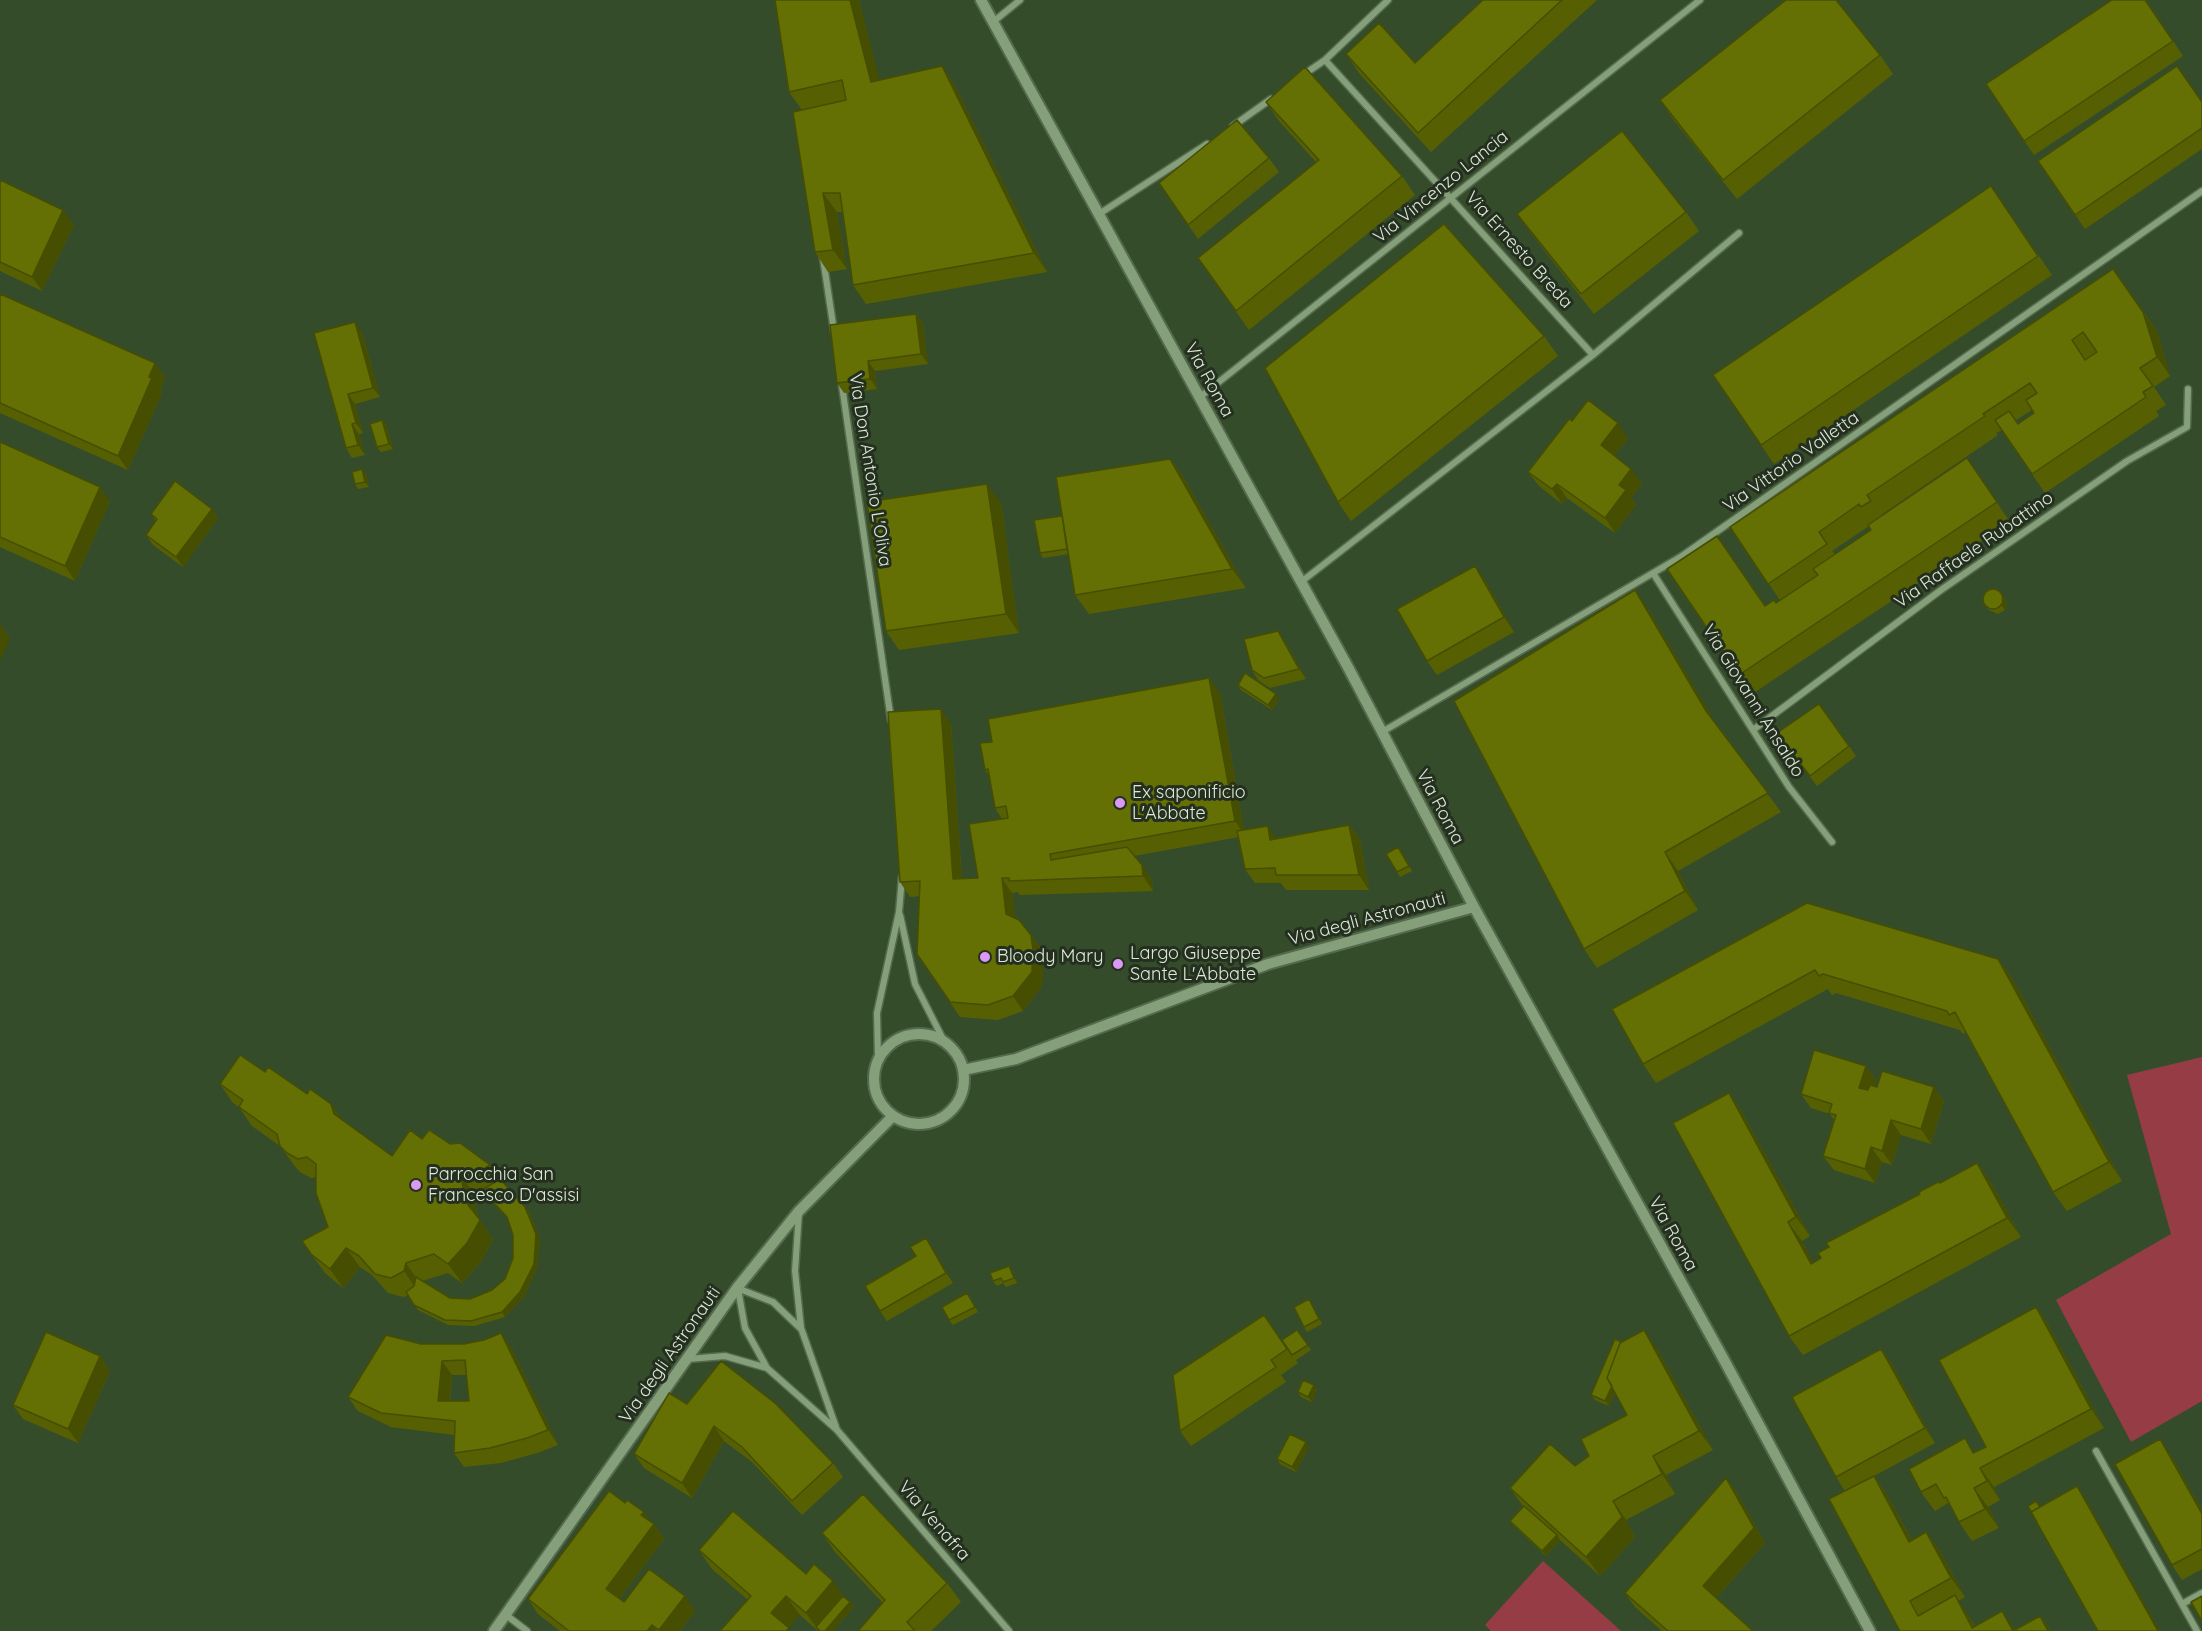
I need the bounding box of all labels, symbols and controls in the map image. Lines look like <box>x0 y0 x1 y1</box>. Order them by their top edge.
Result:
street label: Via Vincenzo Lancia <box>1369 126 1513 248</box>
street label: Via Ernesto Breda <box>1461 187 1577 313</box>
street label: Via Roma <box>1180 339 1238 421</box>
street label: Via Don Antonio L'Oliva <box>844 372 896 568</box>
street label: Via Vittorio Valletta <box>1719 407 1863 517</box>
street label: Via Raffaele Rubattino <box>1890 487 2058 613</box>
street label: Via Giovanni Ansaldo <box>1697 621 1809 781</box>
street label: Via Roma <box>1411 766 1469 848</box>
place label: Ex saponificio L'Abbate <box>1132 782 1246 824</box>
marker: Ex saponificio L'Abbate <box>1113 796 1127 810</box>
street label: Via degli Astronauti <box>1286 888 1448 950</box>
place label: Largo Giuseppe Sante L'Abbate <box>1130 943 1261 986</box>
place label: Bloody Mary <box>997 946 1103 968</box>
marker: Bloody Mary <box>978 950 992 964</box>
marker: Largo Giuseppe Sante L'Abbate <box>1111 957 1125 971</box>
place label: Parrocchia San Francesco D'assisi <box>428 1164 579 1206</box>
marker: Parrocchia San Francesco D'assisi <box>409 1178 423 1192</box>
street label: Via Roma <box>1644 1193 1702 1275</box>
street label: Via degli Astronauti <box>615 1283 725 1427</box>
street label: Via Venafra <box>893 1477 975 1565</box>

